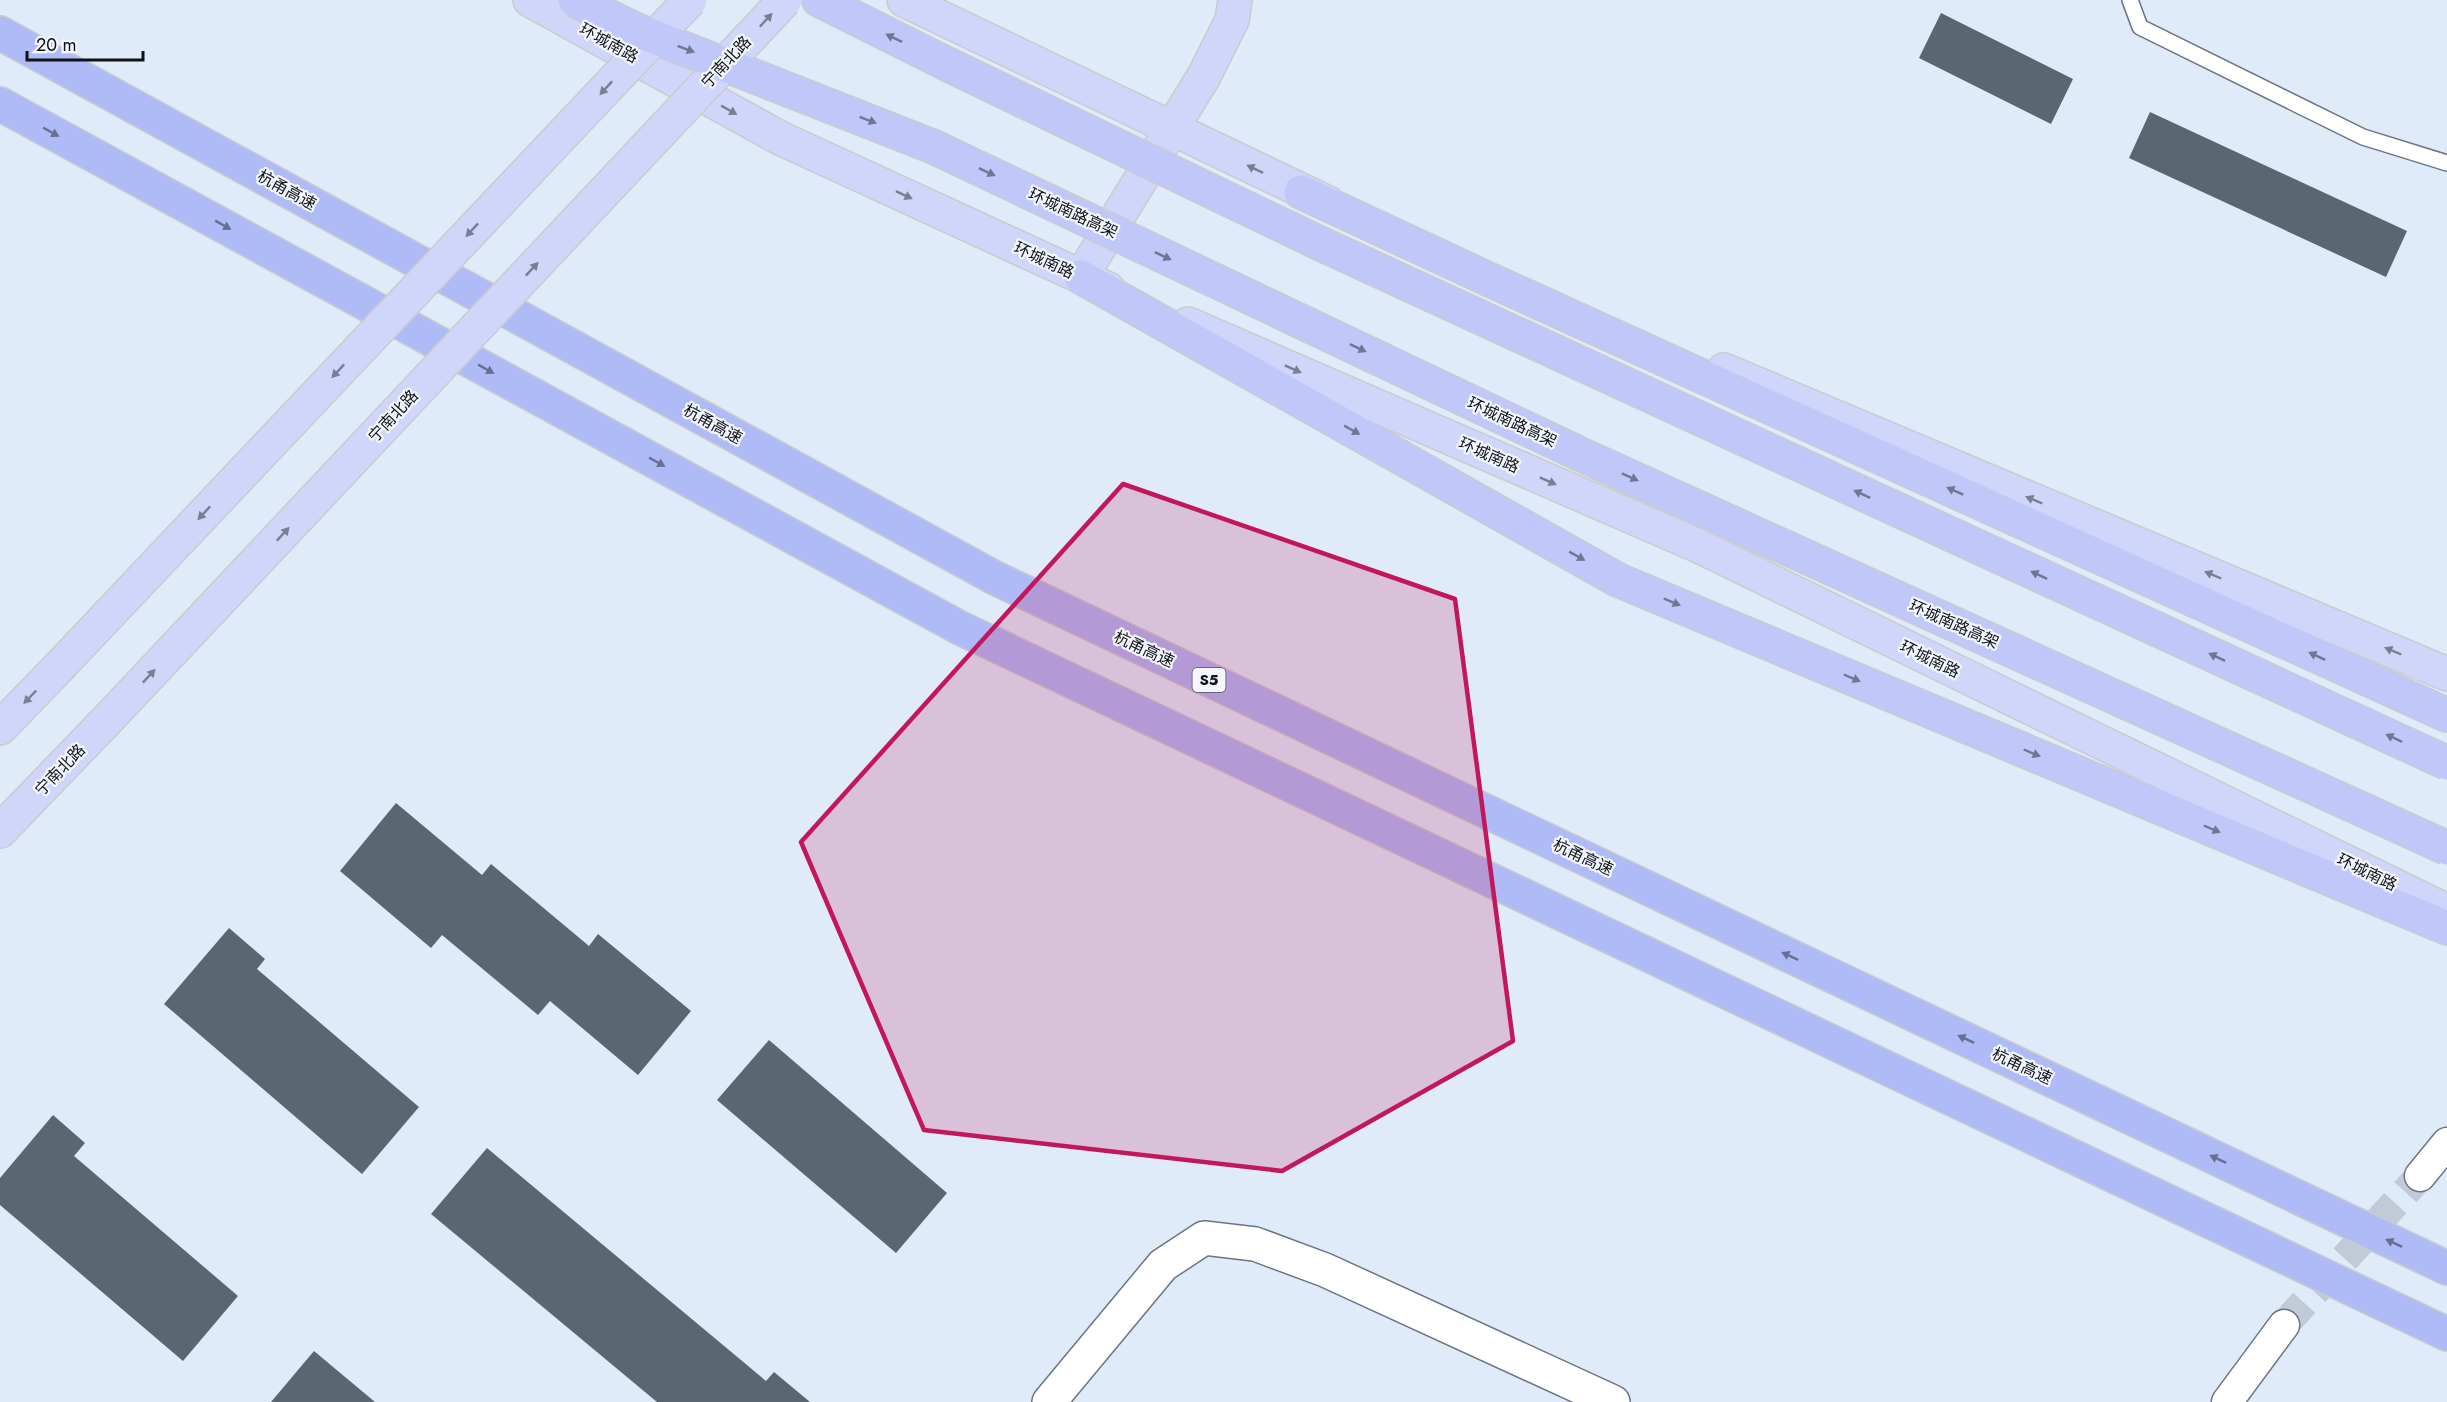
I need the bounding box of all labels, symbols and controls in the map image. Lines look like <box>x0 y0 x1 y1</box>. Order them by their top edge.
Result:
one-way arrow <box>759 13 773 28</box>
street label: 环城南路 <box>575 17 643 69</box>
scale bar <box>27 24 142 62</box>
street label: 宁南北路 <box>696 31 756 93</box>
text: 20 m <box>36 32 76 58</box>
one-way arrow <box>886 33 903 42</box>
one-way arrow <box>678 44 696 54</box>
one-way arrow <box>600 81 614 95</box>
one-way arrow <box>720 104 737 114</box>
one-way arrow <box>859 116 877 126</box>
one-way arrow <box>43 127 60 137</box>
street label: 杭甬高速 <box>253 164 321 216</box>
one-way arrow <box>1246 165 1263 174</box>
one-way arrow <box>979 167 996 176</box>
street label: 环城南路高架 <box>1025 182 1121 244</box>
one-way arrow <box>895 191 912 200</box>
one-way arrow <box>214 220 231 230</box>
one-way arrow <box>466 222 480 236</box>
street label: 环城南路 <box>1010 236 1078 284</box>
one-way arrow <box>1155 251 1172 260</box>
one-way arrow <box>524 263 538 277</box>
one-way arrow <box>1350 344 1367 353</box>
one-way arrow <box>332 364 346 378</box>
one-way arrow <box>478 364 495 374</box>
one-way arrow <box>1284 364 1302 374</box>
street label: 宁南北路 <box>363 385 423 447</box>
street label: 环城南路高架 <box>1464 391 1560 453</box>
street label: 杭甬高速 <box>679 398 747 450</box>
one-way arrow <box>1344 424 1360 435</box>
street label: 环城南路 <box>1455 431 1523 479</box>
one-way arrow <box>649 457 666 467</box>
one-way arrow <box>1621 472 1638 481</box>
one-way arrow <box>1540 476 1558 486</box>
one-way arrow <box>1947 486 1964 495</box>
one-way arrow <box>1854 489 1871 498</box>
one-way arrow <box>2024 495 2042 505</box>
one-way arrow <box>198 505 211 520</box>
one-way arrow <box>276 526 290 541</box>
one-way arrow <box>1568 551 1585 561</box>
one-way arrow <box>2204 570 2222 580</box>
one-way arrow <box>2031 571 2048 580</box>
street label: 环城南路高架 <box>1905 594 2003 654</box>
one-way arrow <box>1663 598 1681 607</box>
street label: 杭甬高速 <box>1110 625 1178 673</box>
street label: 环城南路 <box>1896 635 1964 683</box>
one-way arrow <box>2384 646 2402 655</box>
one-way arrow <box>2309 651 2326 660</box>
one-way arrow <box>2207 652 2225 662</box>
one-way arrow <box>142 668 156 683</box>
road number: S5 <box>1192 668 1226 692</box>
one-way arrow <box>1843 674 1861 683</box>
one-way arrow <box>24 689 37 704</box>
one-way arrow <box>2385 734 2402 743</box>
street label: 宁南北路 <box>29 739 91 801</box>
one-way arrow <box>2023 748 2041 758</box>
one-way arrow <box>2203 824 2221 834</box>
street label: 杭甬高速 <box>1549 833 1617 881</box>
street label: 环城南路 <box>2333 848 2401 896</box>
one-way arrow <box>1781 951 1798 960</box>
one-way arrow <box>1957 1035 1975 1045</box>
street label: 杭甬高速 <box>1988 1042 2056 1090</box>
one-way arrow <box>2210 1155 2227 1164</box>
one-way arrow <box>2386 1238 2403 1247</box>

